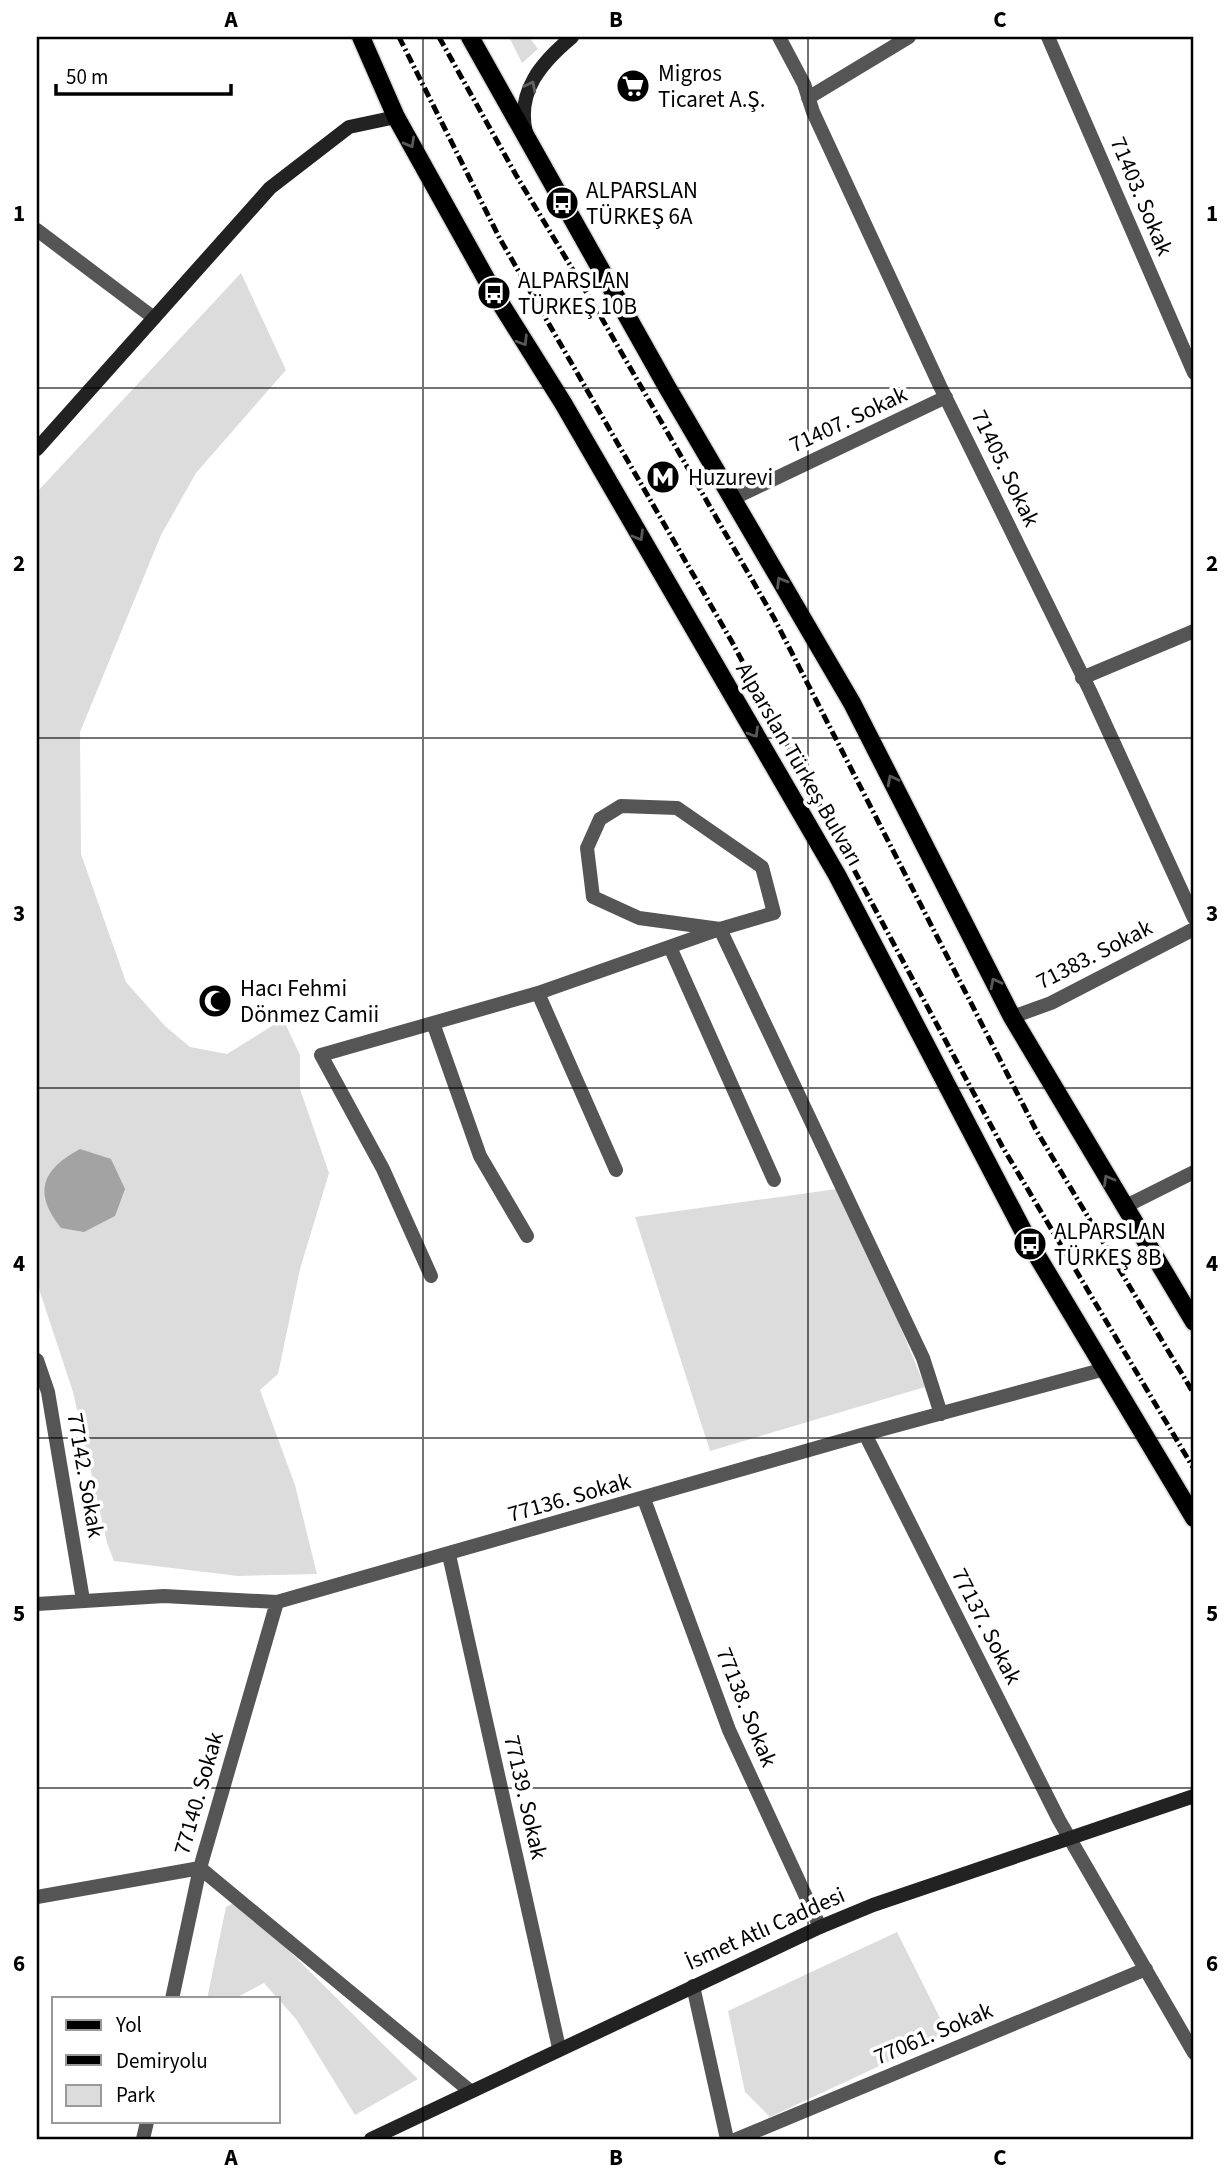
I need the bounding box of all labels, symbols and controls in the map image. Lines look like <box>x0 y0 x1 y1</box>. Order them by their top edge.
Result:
text: A <box>223 3 238 36</box>
text: B <box>609 3 623 36</box>
text: C <box>993 3 1007 36</box>
scale bar <box>56 52 231 96</box>
place label: Migros Ticaret A.Ş. <box>658 57 765 116</box>
text: 50 m <box>66 62 108 92</box>
supermarket icon: Migros Ticaret A.Ş. <box>614 67 652 105</box>
one-way arrow <box>522 80 536 93</box>
street label: 71403. Sokak <box>1102 132 1182 261</box>
one-way arrow <box>402 136 415 148</box>
place label: ALPARSLAN TÜRKEŞ 6A <box>586 174 698 233</box>
bus stop icon: ALPARSLAN TÜRKEŞ 6A <box>543 184 581 222</box>
text: 1 <box>13 197 25 230</box>
text: 1 <box>1206 197 1218 230</box>
place label: ALPARSLAN TÜRKEŞ 10B <box>518 264 637 323</box>
bus stop icon: ALPARSLAN TÜRKEŞ 10B <box>475 274 513 312</box>
one-way arrow <box>515 333 528 346</box>
street label: 71407. Sokak <box>784 378 913 461</box>
street label: 71405. Sokak <box>963 404 1048 533</box>
metro station icon: Huzurevi <box>644 458 682 496</box>
place label: Huzurevi <box>688 461 773 494</box>
one-way arrow <box>631 529 644 542</box>
text: 2 <box>13 547 25 580</box>
text: 2 <box>1206 547 1218 580</box>
one-way arrow <box>776 576 789 589</box>
street label: Alparslan Türkeş Bulvarı <box>728 656 871 872</box>
one-way arrow <box>746 725 759 738</box>
one-way arrow <box>886 775 900 787</box>
text: 3 <box>13 897 25 930</box>
text: 3 <box>1206 897 1218 930</box>
street label: 71383. Sokak <box>1030 911 1159 998</box>
place label: Hacı Fehmi Dönmez Camii <box>240 972 379 1031</box>
one-way arrow <box>989 978 1003 990</box>
mosque icon: Hacı Fehmi Dönmez Camii <box>196 982 234 1020</box>
one-way arrow <box>1103 1175 1116 1188</box>
place label: ALPARSLAN TÜRKEŞ 8B <box>1054 1215 1166 1274</box>
bus stop icon: ALPARSLAN TÜRKEŞ 8B <box>1011 1225 1049 1263</box>
text: 4 <box>13 1247 25 1280</box>
text: 4 <box>1206 1247 1218 1280</box>
street label: 77142. Sokak <box>58 1410 113 1541</box>
street label: 77136. Sokak <box>504 1464 635 1531</box>
street label: 77137. Sokak <box>943 1562 1030 1691</box>
text: 5 <box>13 1597 25 1630</box>
text: 5 <box>1206 1597 1218 1630</box>
street label: 77138. Sokak <box>708 1642 786 1773</box>
street label: 77140. Sokak <box>165 1727 232 1858</box>
street label: 77139. Sokak <box>495 1732 556 1863</box>
street label: İsmet Atlı Caddesi <box>680 1879 850 1978</box>
text: 6 <box>13 1947 25 1980</box>
text: 6 <box>1206 1947 1218 1980</box>
street label: 77061. Sokak <box>869 1993 998 2073</box>
legend <box>52 1997 280 2124</box>
text: Yol <box>115 2010 142 2040</box>
text: Demiryolu <box>116 2046 208 2076</box>
text: Park <box>116 2080 156 2110</box>
text: A <box>223 2141 238 2174</box>
text: B <box>609 2141 623 2174</box>
text: C <box>993 2141 1007 2174</box>

